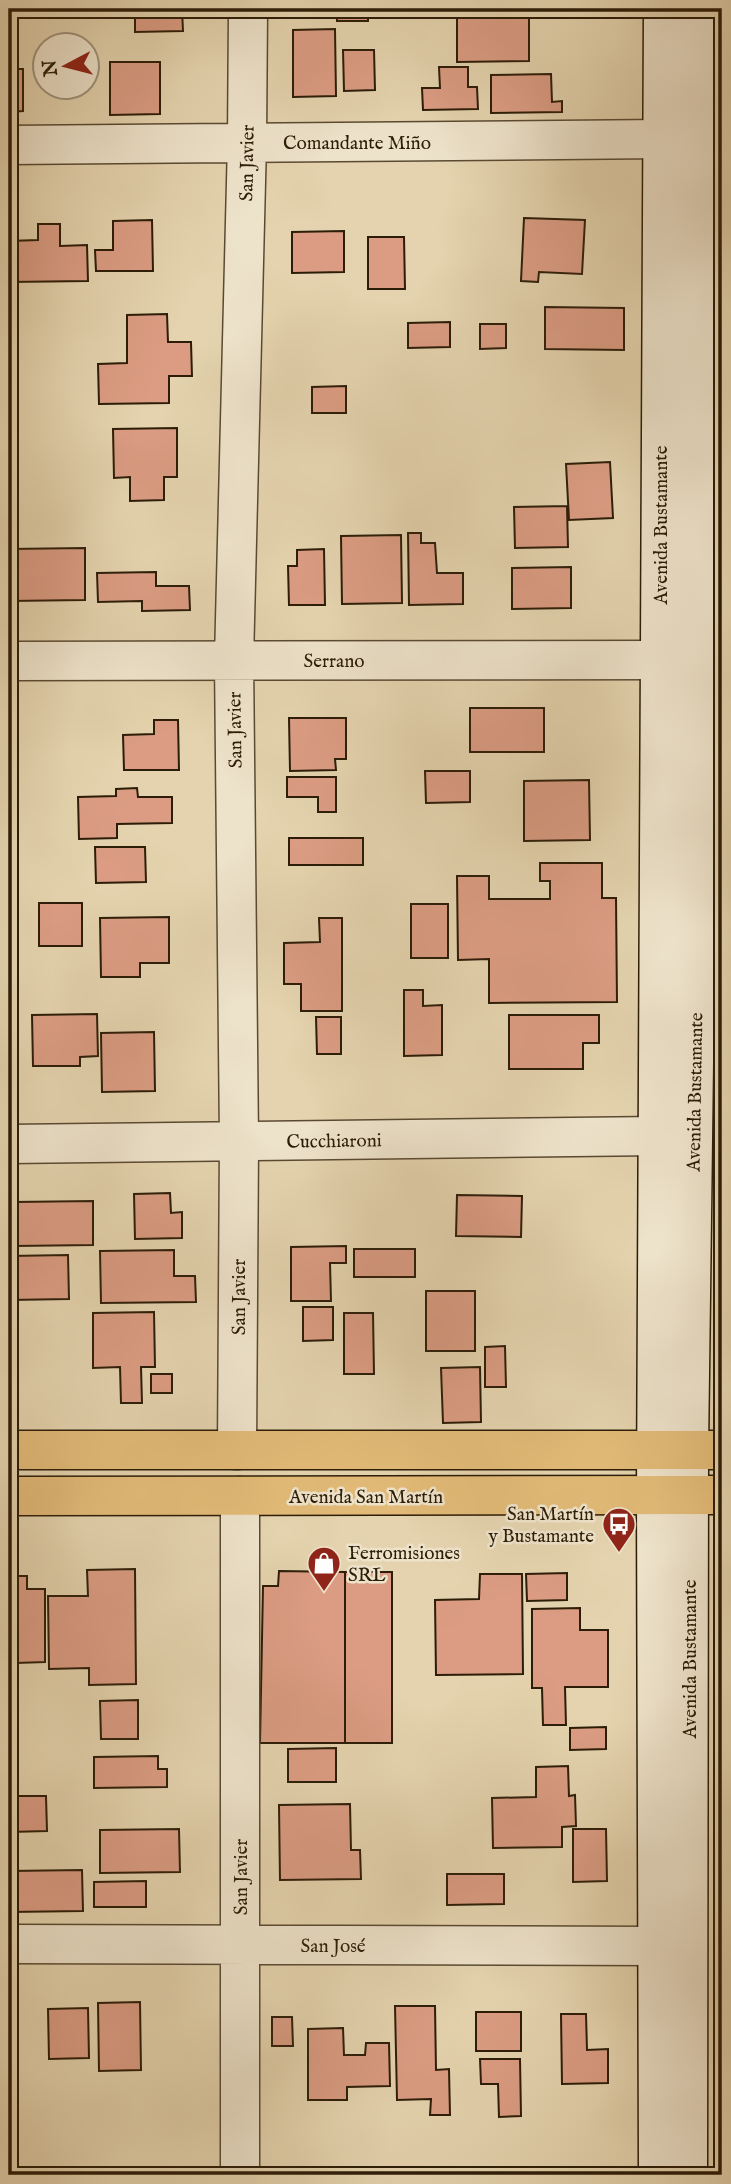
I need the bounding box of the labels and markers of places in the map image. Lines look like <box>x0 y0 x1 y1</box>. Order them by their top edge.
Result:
place label: San Martín y Bustamante <box>487 1503 594 1549</box>
bus stop icon: San Martín y Bustamante <box>600 1505 638 1554</box>
place label: Ferromisiones SRL <box>348 1542 460 1588</box>
shop icon: Ferromisiones SRL <box>305 1544 343 1593</box>

